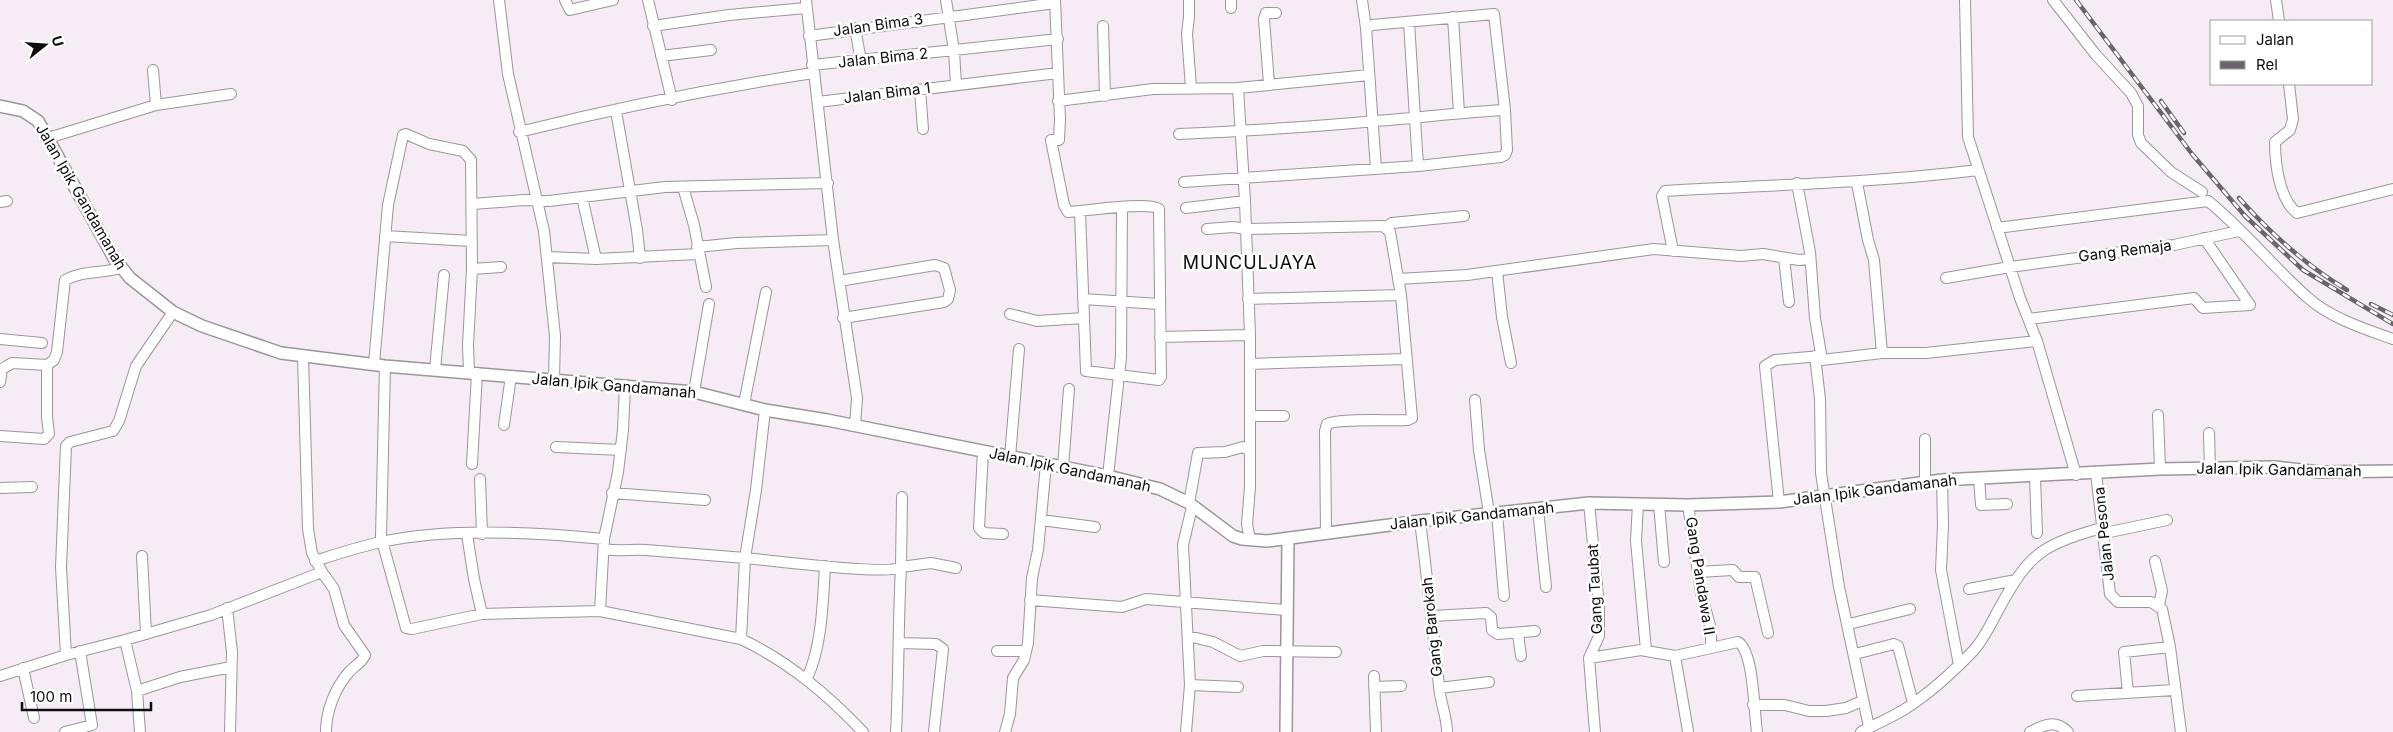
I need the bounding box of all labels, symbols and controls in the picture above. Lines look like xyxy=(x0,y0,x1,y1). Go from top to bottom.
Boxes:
street label: Jalan Bima 3 xyxy=(832,9,924,40)
north arrow xyxy=(20,20,70,70)
legend xyxy=(2210,20,2373,85)
text: Jalan xyxy=(2256,30,2294,49)
text: U xyxy=(48,34,68,48)
street label: Jalan Bima 2 xyxy=(837,43,929,72)
text: Rel xyxy=(2256,55,2278,74)
street label: Jalan Bima 1 xyxy=(842,78,931,107)
street label: Jalan Ipik Gandamanah xyxy=(32,120,131,273)
street label: Gang Remaja xyxy=(2077,235,2173,266)
district label: MUNCULJAYA xyxy=(1183,252,1317,273)
street label: Jalan Ipik Gandamanah xyxy=(531,369,697,402)
street label: Jalan Ipik Gandamanah xyxy=(987,443,1153,496)
street label: Jalan Ipik Gandamanah xyxy=(2196,459,2362,480)
street label: Jalan Ipik Gandamanah xyxy=(1792,470,1958,509)
street label: Jalan Pesona xyxy=(2089,486,2118,582)
street label: Jalan Ipik Gandamanah xyxy=(1389,497,1555,534)
street label: Gang Pandawa II xyxy=(1682,515,1719,636)
street label: Gang Taubat xyxy=(1583,543,1606,635)
street label: Gang Barokah xyxy=(1417,576,1446,678)
scale bar xyxy=(22,680,151,712)
text: 100 m xyxy=(30,687,72,706)

